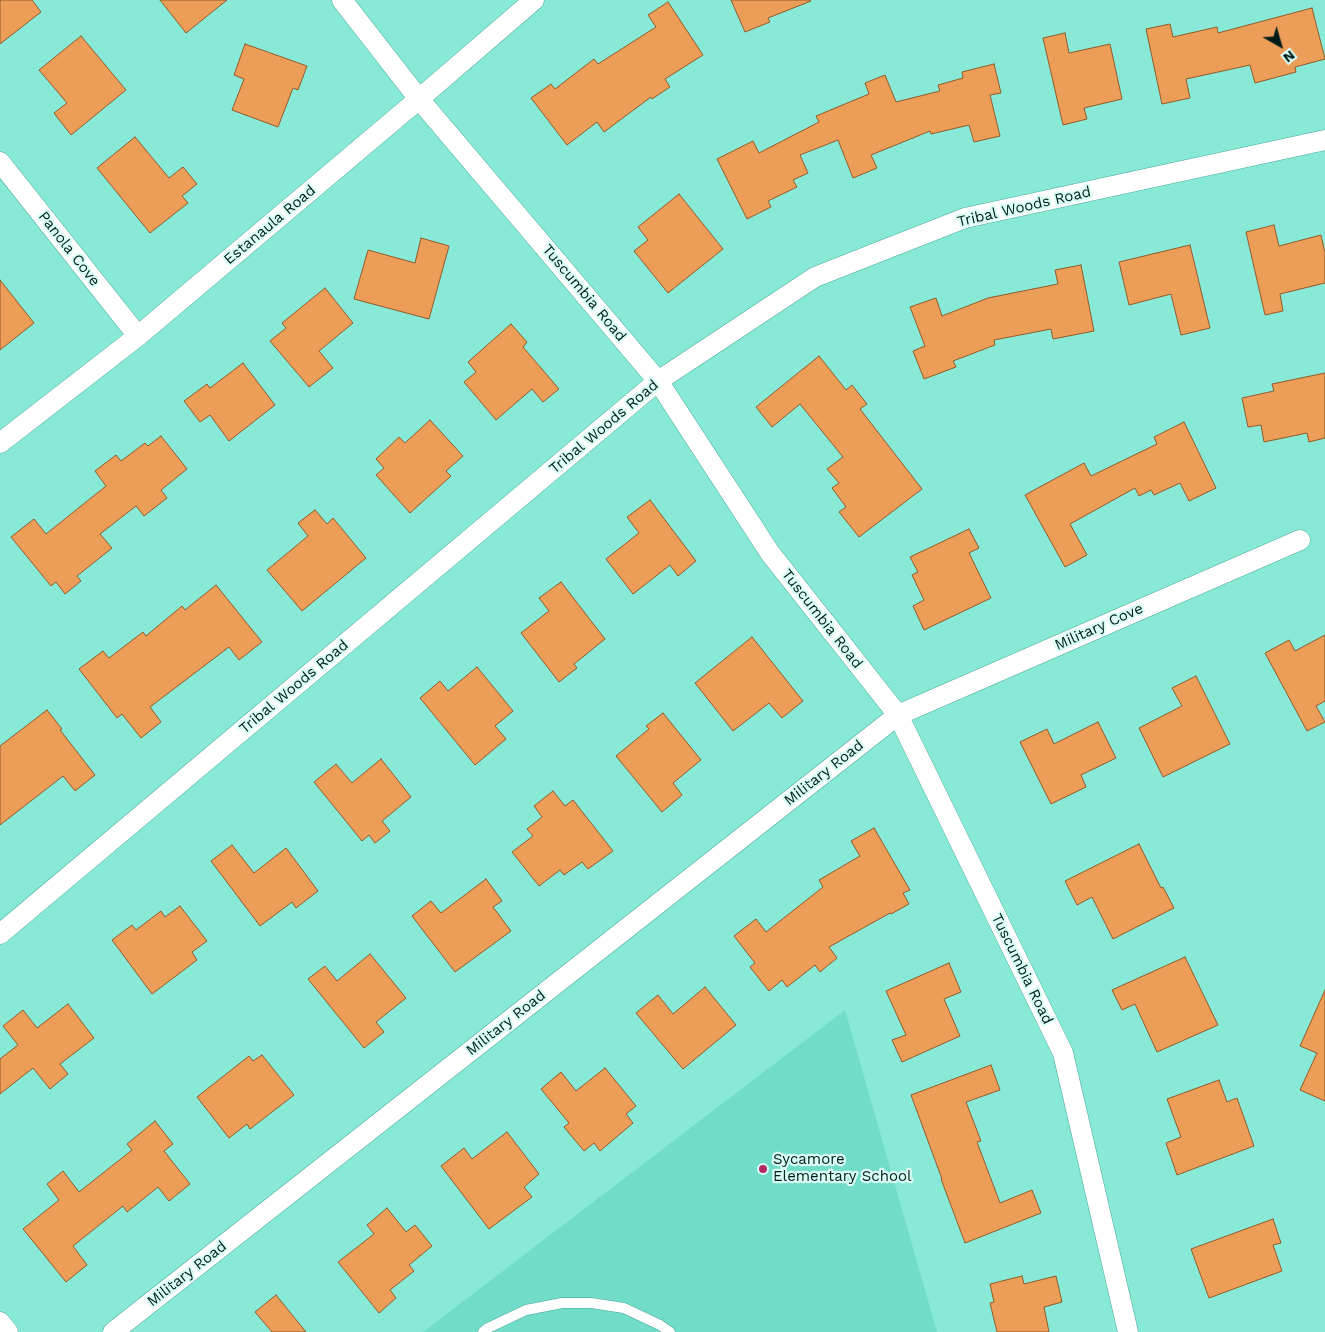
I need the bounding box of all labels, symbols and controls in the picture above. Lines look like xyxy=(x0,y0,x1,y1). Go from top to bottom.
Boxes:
north arrow xyxy=(1255,20,1305,70)
text: N xyxy=(1280,47,1298,66)
street label: Estanaula Road xyxy=(221,181,319,269)
street label: Tribal Woods Road xyxy=(955,183,1093,231)
street label: Panola Cove xyxy=(34,208,104,290)
street label: Tuscumbia Road xyxy=(538,241,630,345)
street label: Tribal Woods Road xyxy=(546,376,662,478)
street label: Tuscumbia Road xyxy=(778,566,866,672)
street label: Military Cove xyxy=(1052,599,1146,655)
street label: Tribal Woods Road xyxy=(236,636,352,738)
street label: Military Road xyxy=(781,736,867,810)
street label: Tuscumbia Road xyxy=(987,911,1057,1027)
street label: Military Road xyxy=(463,986,549,1060)
place label: Sycamore Elementary School xyxy=(773,1151,912,1186)
marker: Sycamore Elementary School xyxy=(757,1163,769,1175)
street label: Military Road xyxy=(144,1237,230,1311)

